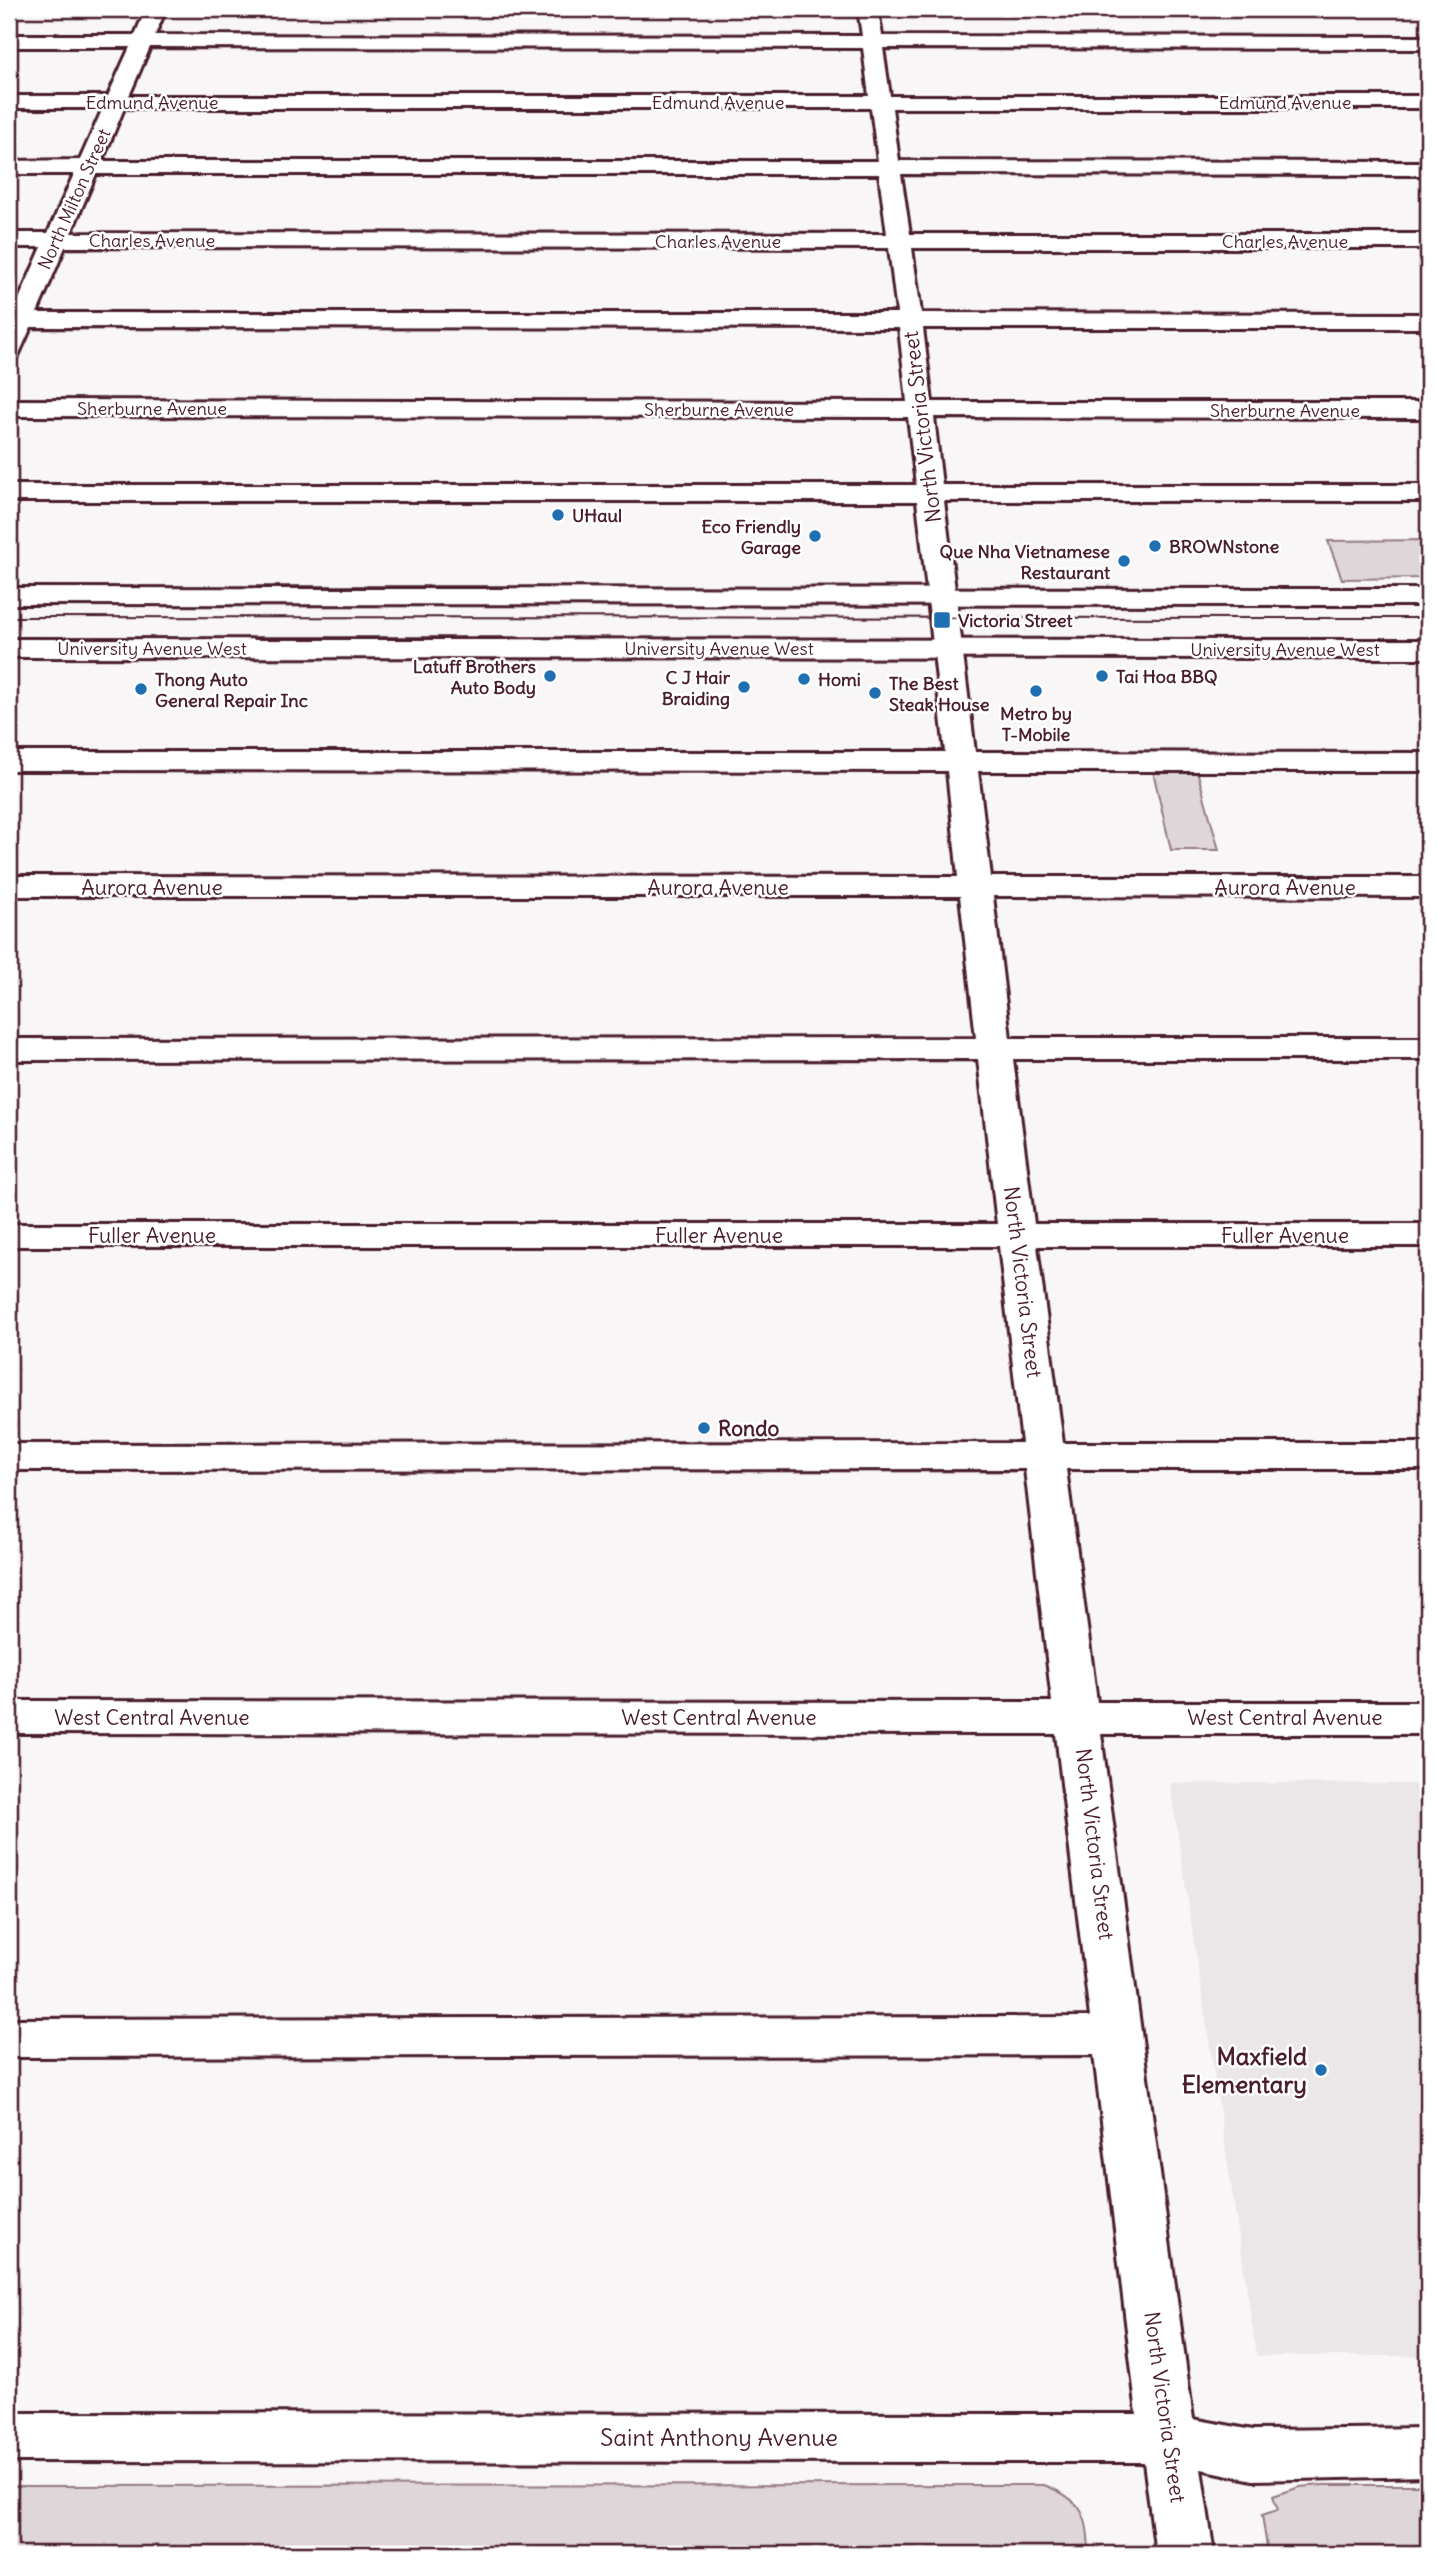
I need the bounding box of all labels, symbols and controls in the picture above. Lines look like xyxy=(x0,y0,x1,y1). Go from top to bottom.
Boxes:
street label: Edmund Avenue xyxy=(86,91,218,114)
street label: Edmund Avenue xyxy=(652,91,784,114)
street label: Edmund Avenue xyxy=(1219,91,1351,114)
street label: North Milton Street xyxy=(33,125,115,273)
street label: Charles Avenue xyxy=(89,229,215,252)
street label: Charles Avenue xyxy=(655,230,781,253)
street label: Charles Avenue xyxy=(1222,230,1348,253)
street label: North Victoria Street xyxy=(897,330,947,524)
street label: Sherburne Avenue xyxy=(77,397,227,420)
street label: Sherburne Avenue xyxy=(644,398,794,421)
street label: Sherburne Avenue xyxy=(1210,399,1360,422)
place label: UHaul xyxy=(572,504,622,527)
marker: UHaul xyxy=(550,507,566,523)
place label: Eco Friendly Garage xyxy=(702,515,801,559)
marker: Eco Friendly Garage xyxy=(807,528,823,544)
place label: BROWNstone xyxy=(1169,535,1279,558)
marker: BROWNstone xyxy=(1147,538,1163,554)
place label: Que Nha Vietnamese Restaurant xyxy=(940,540,1111,584)
marker: Que Nha Vietnamese Restaurant xyxy=(1116,553,1132,569)
place label: Victoria Street xyxy=(958,609,1074,632)
marker: Victoria Street xyxy=(932,610,952,630)
street label: University Avenue West xyxy=(57,637,247,660)
street label: University Avenue West xyxy=(624,637,814,660)
street label: University Avenue West xyxy=(1190,638,1380,661)
place label: Latuff Brothers Auto Body xyxy=(413,655,536,699)
place label: Tai Hoa BBQ xyxy=(1116,665,1218,688)
place label: C J Hair Braiding xyxy=(662,666,731,710)
place label: Thong Auto General Repair Inc xyxy=(155,668,308,712)
marker: Latuff Brothers Auto Body xyxy=(542,668,558,684)
place label: Homi xyxy=(818,668,861,691)
marker: Tai Hoa BBQ xyxy=(1094,668,1110,684)
marker: Homi xyxy=(796,671,812,687)
place label: The Best Steak House xyxy=(889,672,990,716)
marker: C J Hair Braiding xyxy=(736,679,752,695)
marker: Thong Auto General Repair Inc xyxy=(133,681,149,697)
marker: Metro by T-Mobile xyxy=(1028,683,1044,699)
marker: The Best Steak House xyxy=(867,685,883,701)
place label: Metro by T-Mobile xyxy=(1000,702,1072,746)
street label: Aurora Avenue xyxy=(81,874,223,901)
street label: Aurora Avenue xyxy=(647,874,789,901)
street label: Aurora Avenue xyxy=(1214,874,1356,901)
street label: North Victoria Street xyxy=(998,1185,1048,1379)
street label: Fuller Avenue xyxy=(88,1222,216,1249)
street label: Fuller Avenue xyxy=(655,1222,783,1249)
street label: Fuller Avenue xyxy=(1221,1222,1349,1249)
place label: Rondo xyxy=(718,1415,779,1442)
marker: Rondo xyxy=(696,1420,712,1436)
street label: West Central Avenue xyxy=(54,1704,250,1731)
street label: West Central Avenue xyxy=(621,1704,817,1731)
street label: West Central Avenue xyxy=(1187,1704,1383,1731)
street label: North Victoria Street xyxy=(1070,1747,1120,1941)
place label: Maxfield Elementary xyxy=(1182,2041,1307,2099)
marker: Maxfield Elementary xyxy=(1313,2062,1329,2078)
street label: North Victoria Street xyxy=(1138,2310,1192,2504)
street label: Saint Anthony Avenue xyxy=(600,2422,838,2452)

